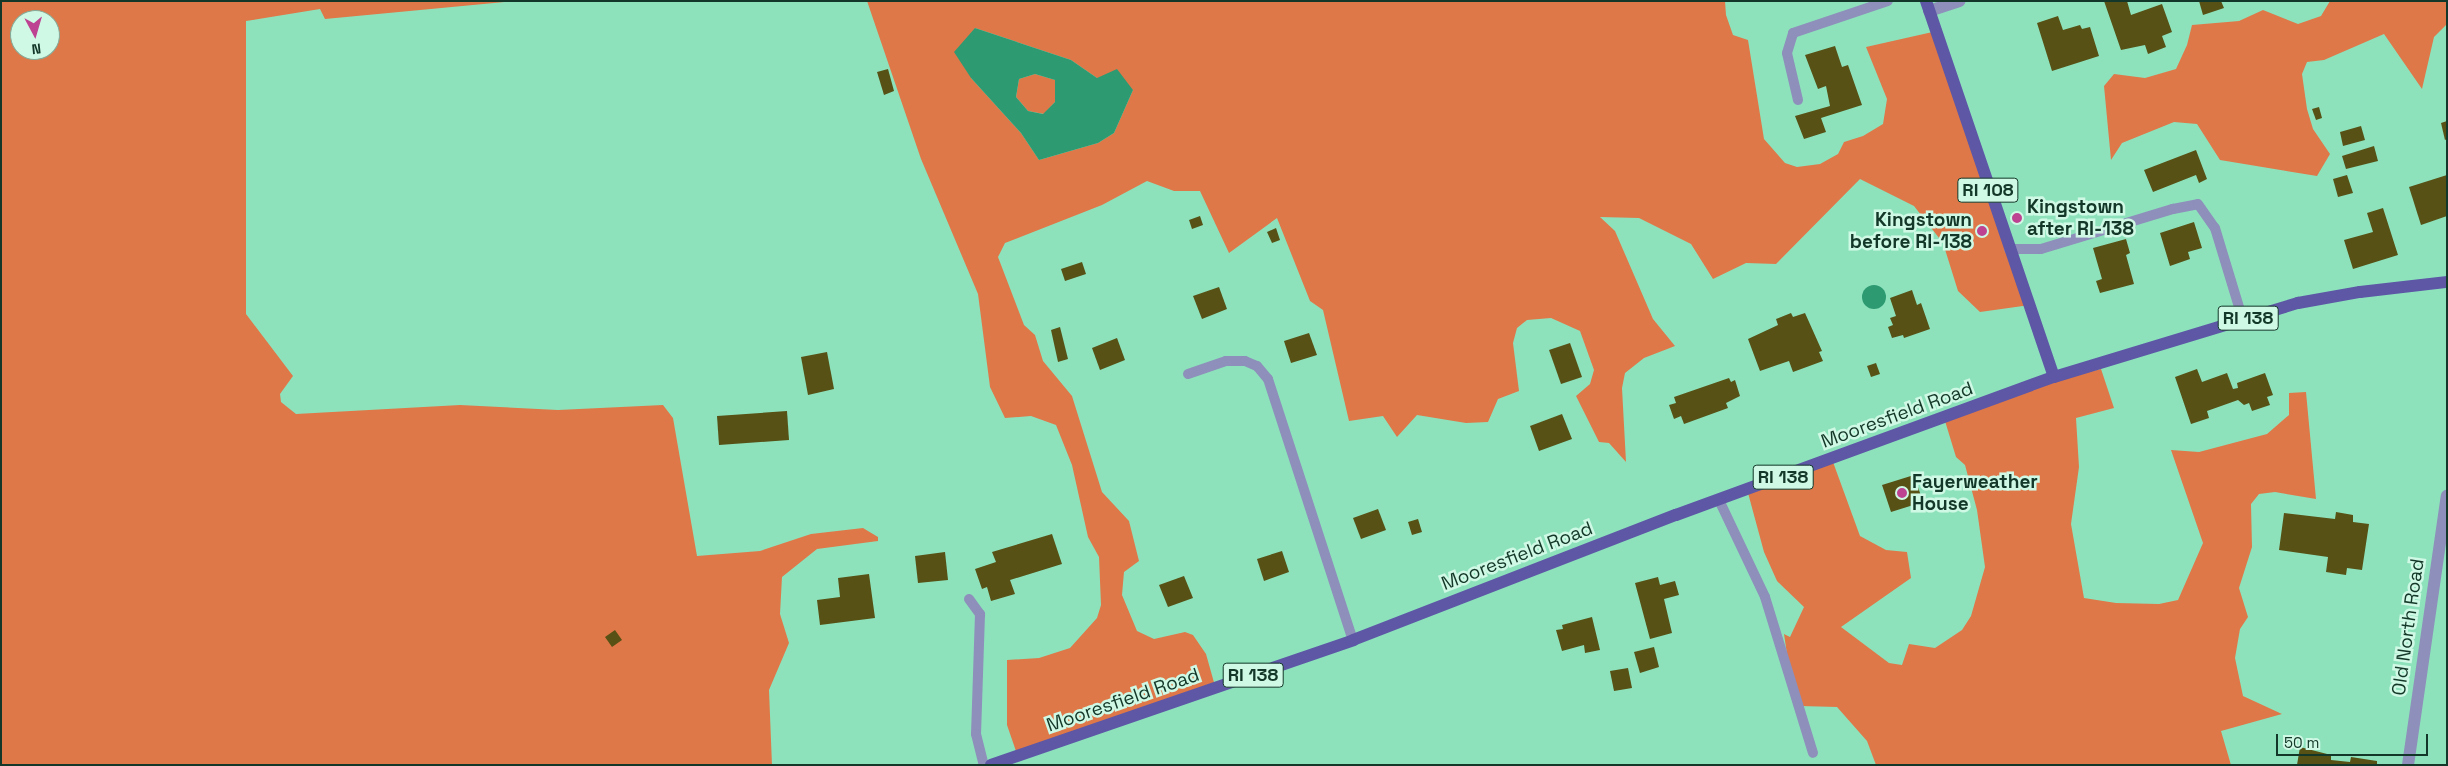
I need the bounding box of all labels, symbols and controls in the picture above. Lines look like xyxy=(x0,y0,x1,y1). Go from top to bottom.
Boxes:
north arrow xyxy=(10,10,60,60)
text: N xyxy=(31,39,42,58)
road number: RI 108 xyxy=(1957,174,2019,206)
place label: Kingstown after RI-138 xyxy=(2027,196,2134,240)
place label: Kingstown before RI-138 xyxy=(1850,209,1972,253)
marker: Kingstown after RI-138 xyxy=(2011,212,2023,224)
marker: Kingstown before RI-138 xyxy=(1976,225,1988,237)
road number: RI 138 xyxy=(2217,302,2279,334)
street label: Mooresfield Road xyxy=(1818,377,1976,453)
road number: RI 138 xyxy=(1752,462,1814,492)
place label: Fayerweather House xyxy=(1912,471,2038,515)
marker: Fayerweather House xyxy=(1896,487,1908,499)
street label: Mooresfield Road xyxy=(1438,517,1596,595)
street label: Old North Road xyxy=(2387,557,2429,697)
road number: RI 138 xyxy=(1222,660,1284,690)
street label: Mooresfield Road xyxy=(1044,663,1202,737)
scale bar xyxy=(2278,724,2430,756)
text: 50 m xyxy=(2284,733,2319,752)

